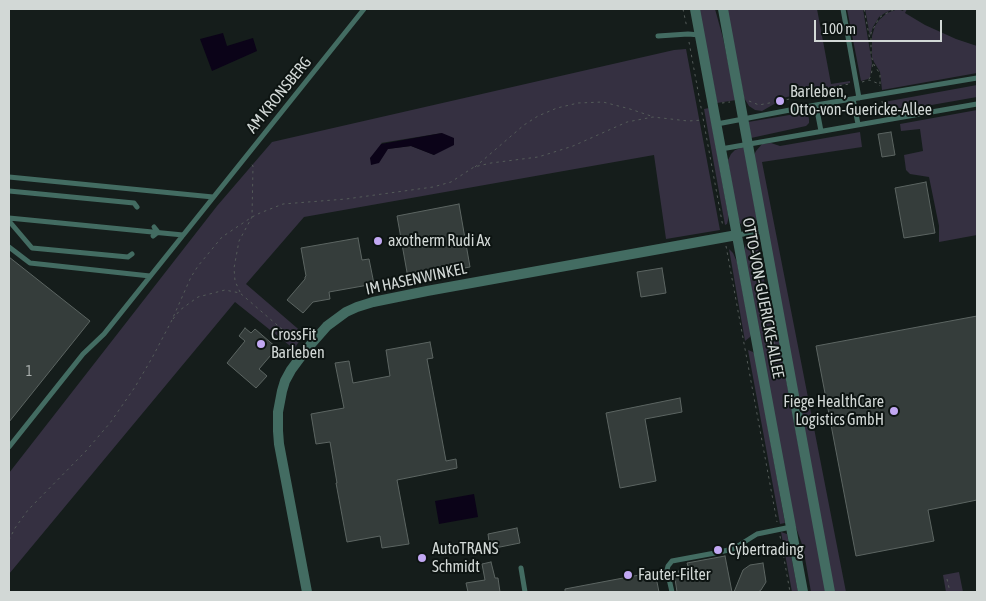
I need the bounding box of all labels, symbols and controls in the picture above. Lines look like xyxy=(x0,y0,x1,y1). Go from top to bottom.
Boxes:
scale bar xyxy=(816,10,944,42)
text: 100 m xyxy=(822,20,856,37)
street label: AM KRONSBERG xyxy=(242,53,316,137)
place label: Barleben, Otto-von-Guericke-Allee xyxy=(790,82,932,120)
marker: Barleben, Otto-von-Guericke-Allee xyxy=(774,95,786,107)
street label: OTTO-VON-GUERICKE-ALLEE xyxy=(738,216,788,380)
place label: axotherm Rudi Ax xyxy=(388,231,491,251)
marker: axotherm Rudi Ax xyxy=(372,235,384,247)
street label: IM HASENWINKEL xyxy=(364,259,468,299)
place label: CrossFit Barleben xyxy=(271,325,325,363)
marker: CrossFit Barleben xyxy=(255,338,267,350)
house number: 1 xyxy=(26,364,32,380)
place label: Fiege HealthCare Logistics GmbH xyxy=(783,392,884,430)
marker: Fiege HealthCare Logistics GmbH xyxy=(888,405,900,417)
place label: AutoTRANS Schmidt xyxy=(432,539,499,577)
place label: Cybertrading xyxy=(728,540,804,560)
marker: Cybertrading xyxy=(712,544,724,556)
marker: AutoTRANS Schmidt xyxy=(416,552,428,564)
place label: Fauter-Filter xyxy=(638,565,711,585)
marker: Fauter-Filter xyxy=(622,569,634,581)

